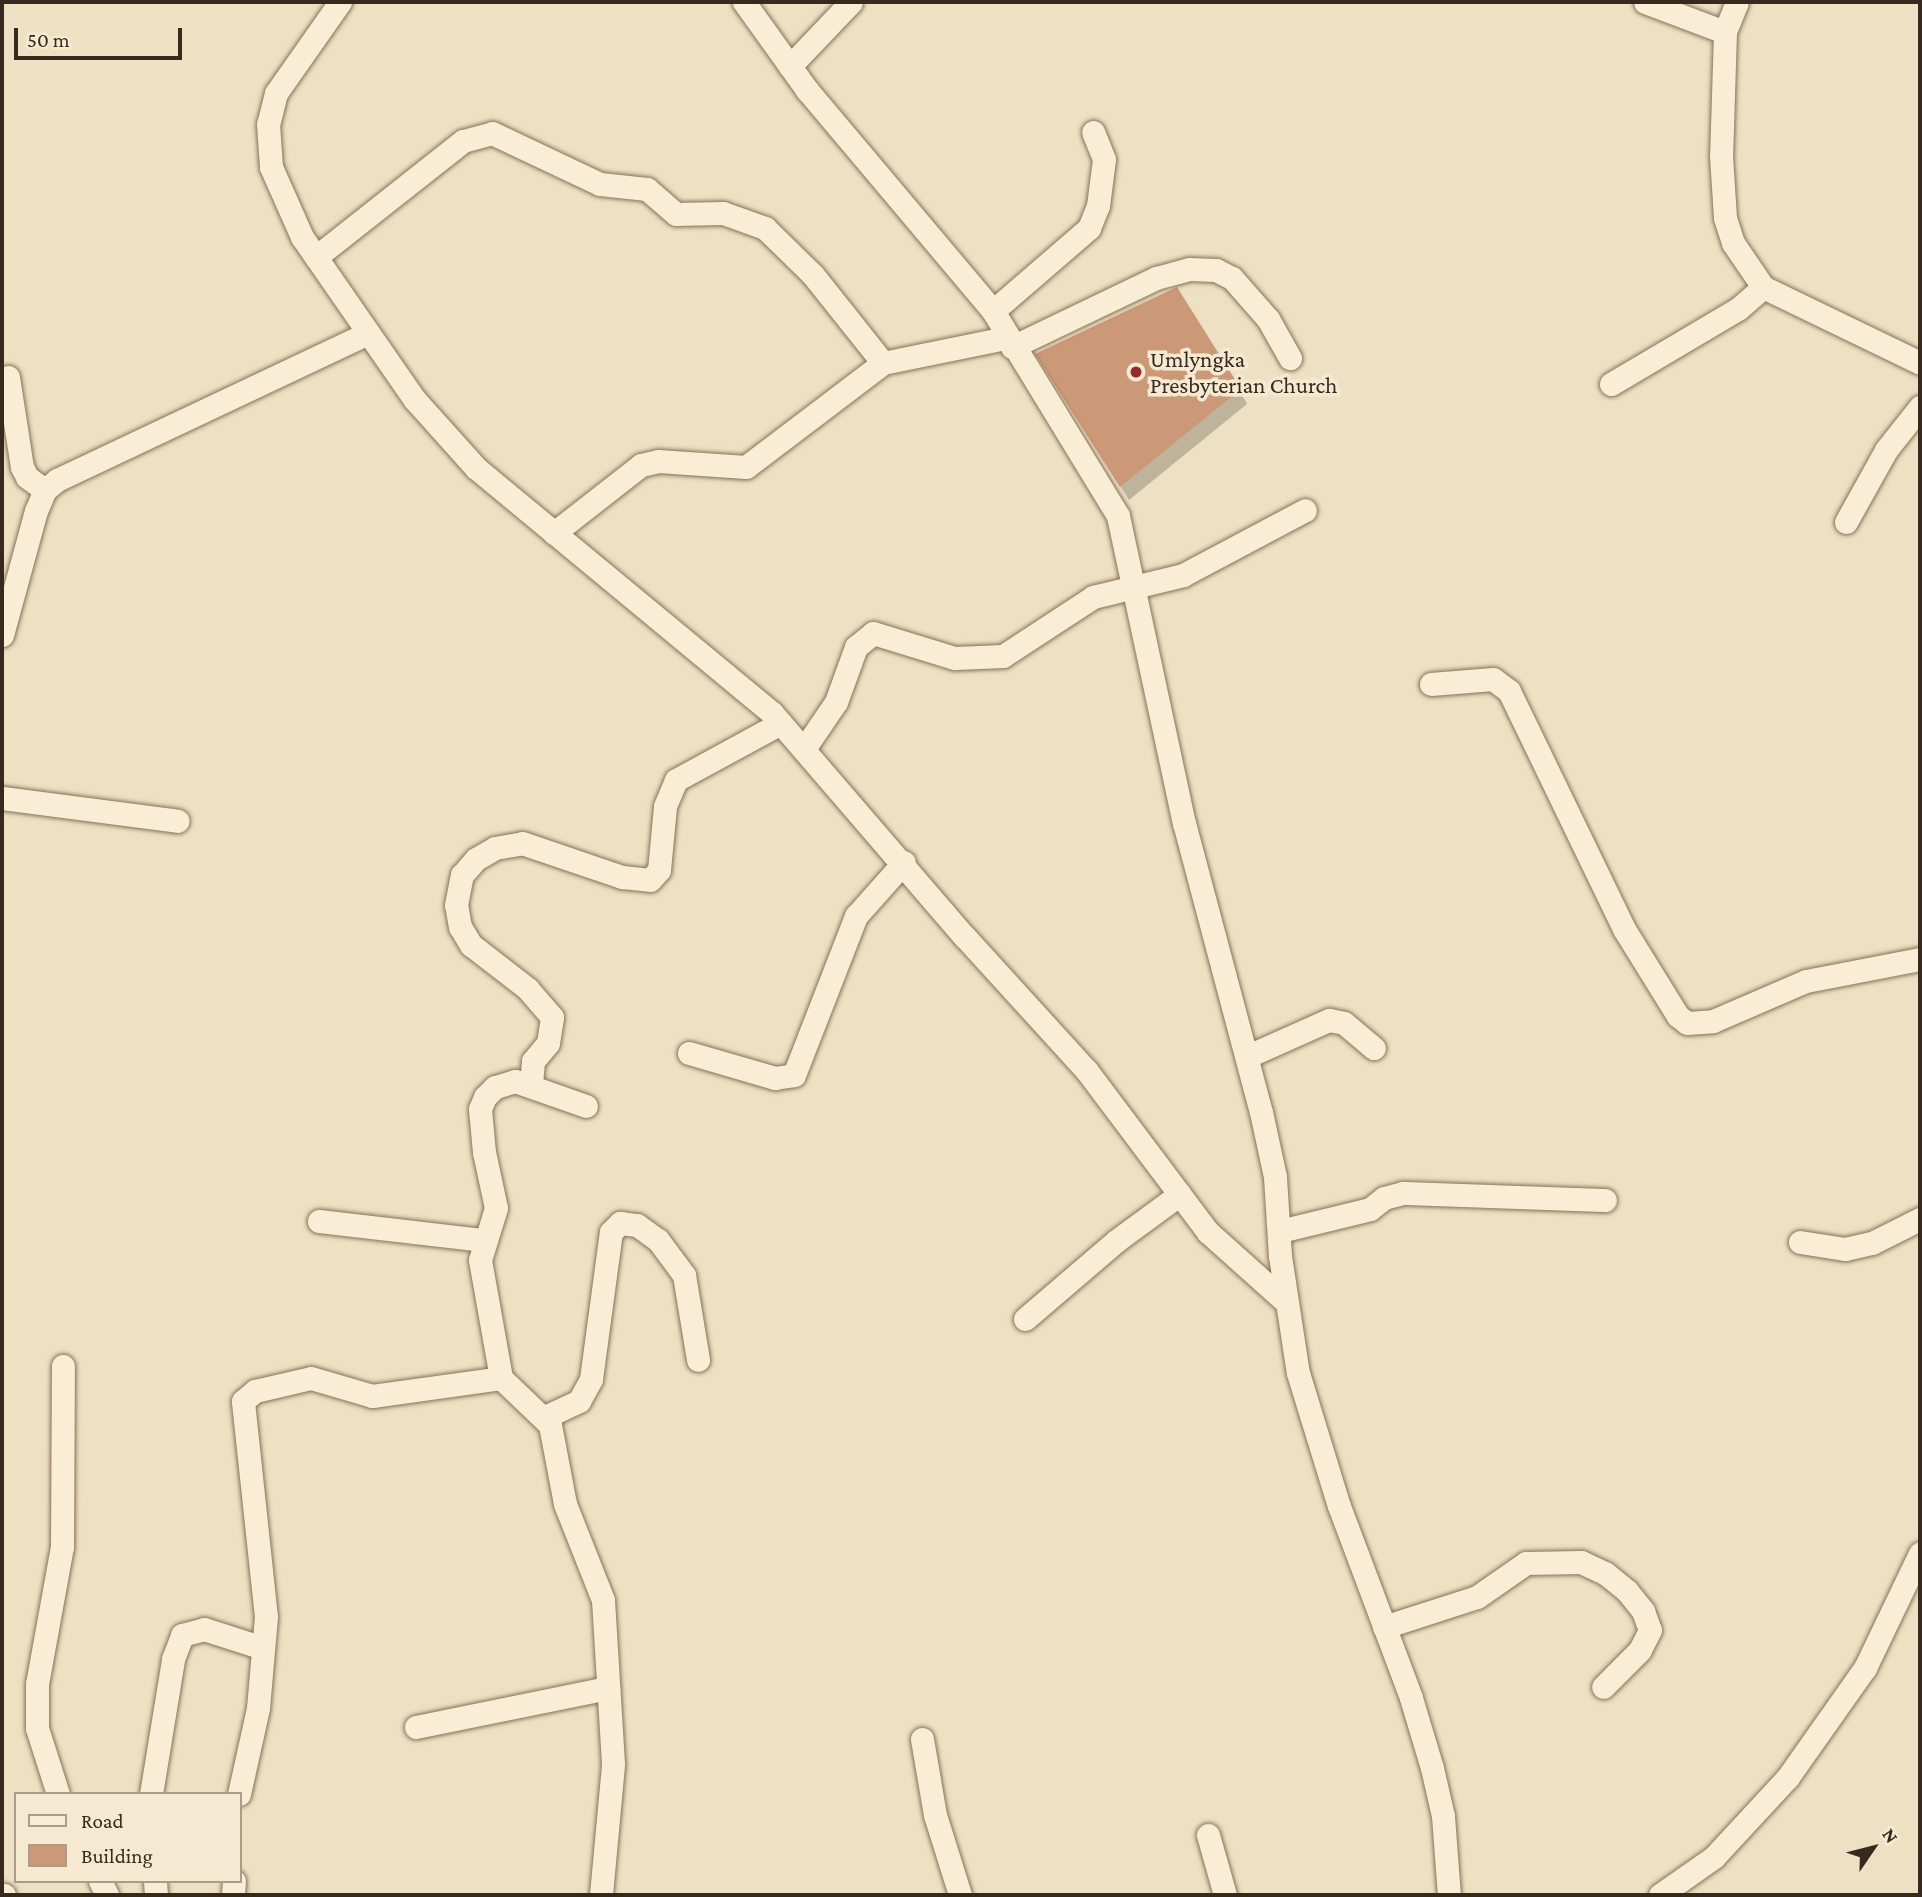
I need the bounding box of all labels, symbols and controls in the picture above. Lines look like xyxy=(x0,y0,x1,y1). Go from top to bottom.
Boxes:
scale bar xyxy=(18,14,186,58)
text: 50 m xyxy=(27,28,70,52)
place label: Umlyngka Presbyterian Church xyxy=(1150,345,1337,399)
marker: Umlyngka Presbyterian Church xyxy=(1128,364,1144,380)
legend xyxy=(14,1792,242,1883)
text: Road xyxy=(81,1809,124,1833)
north arrow xyxy=(1838,1813,1908,1883)
text: N xyxy=(1878,1824,1903,1847)
text: Building xyxy=(81,1844,153,1868)

